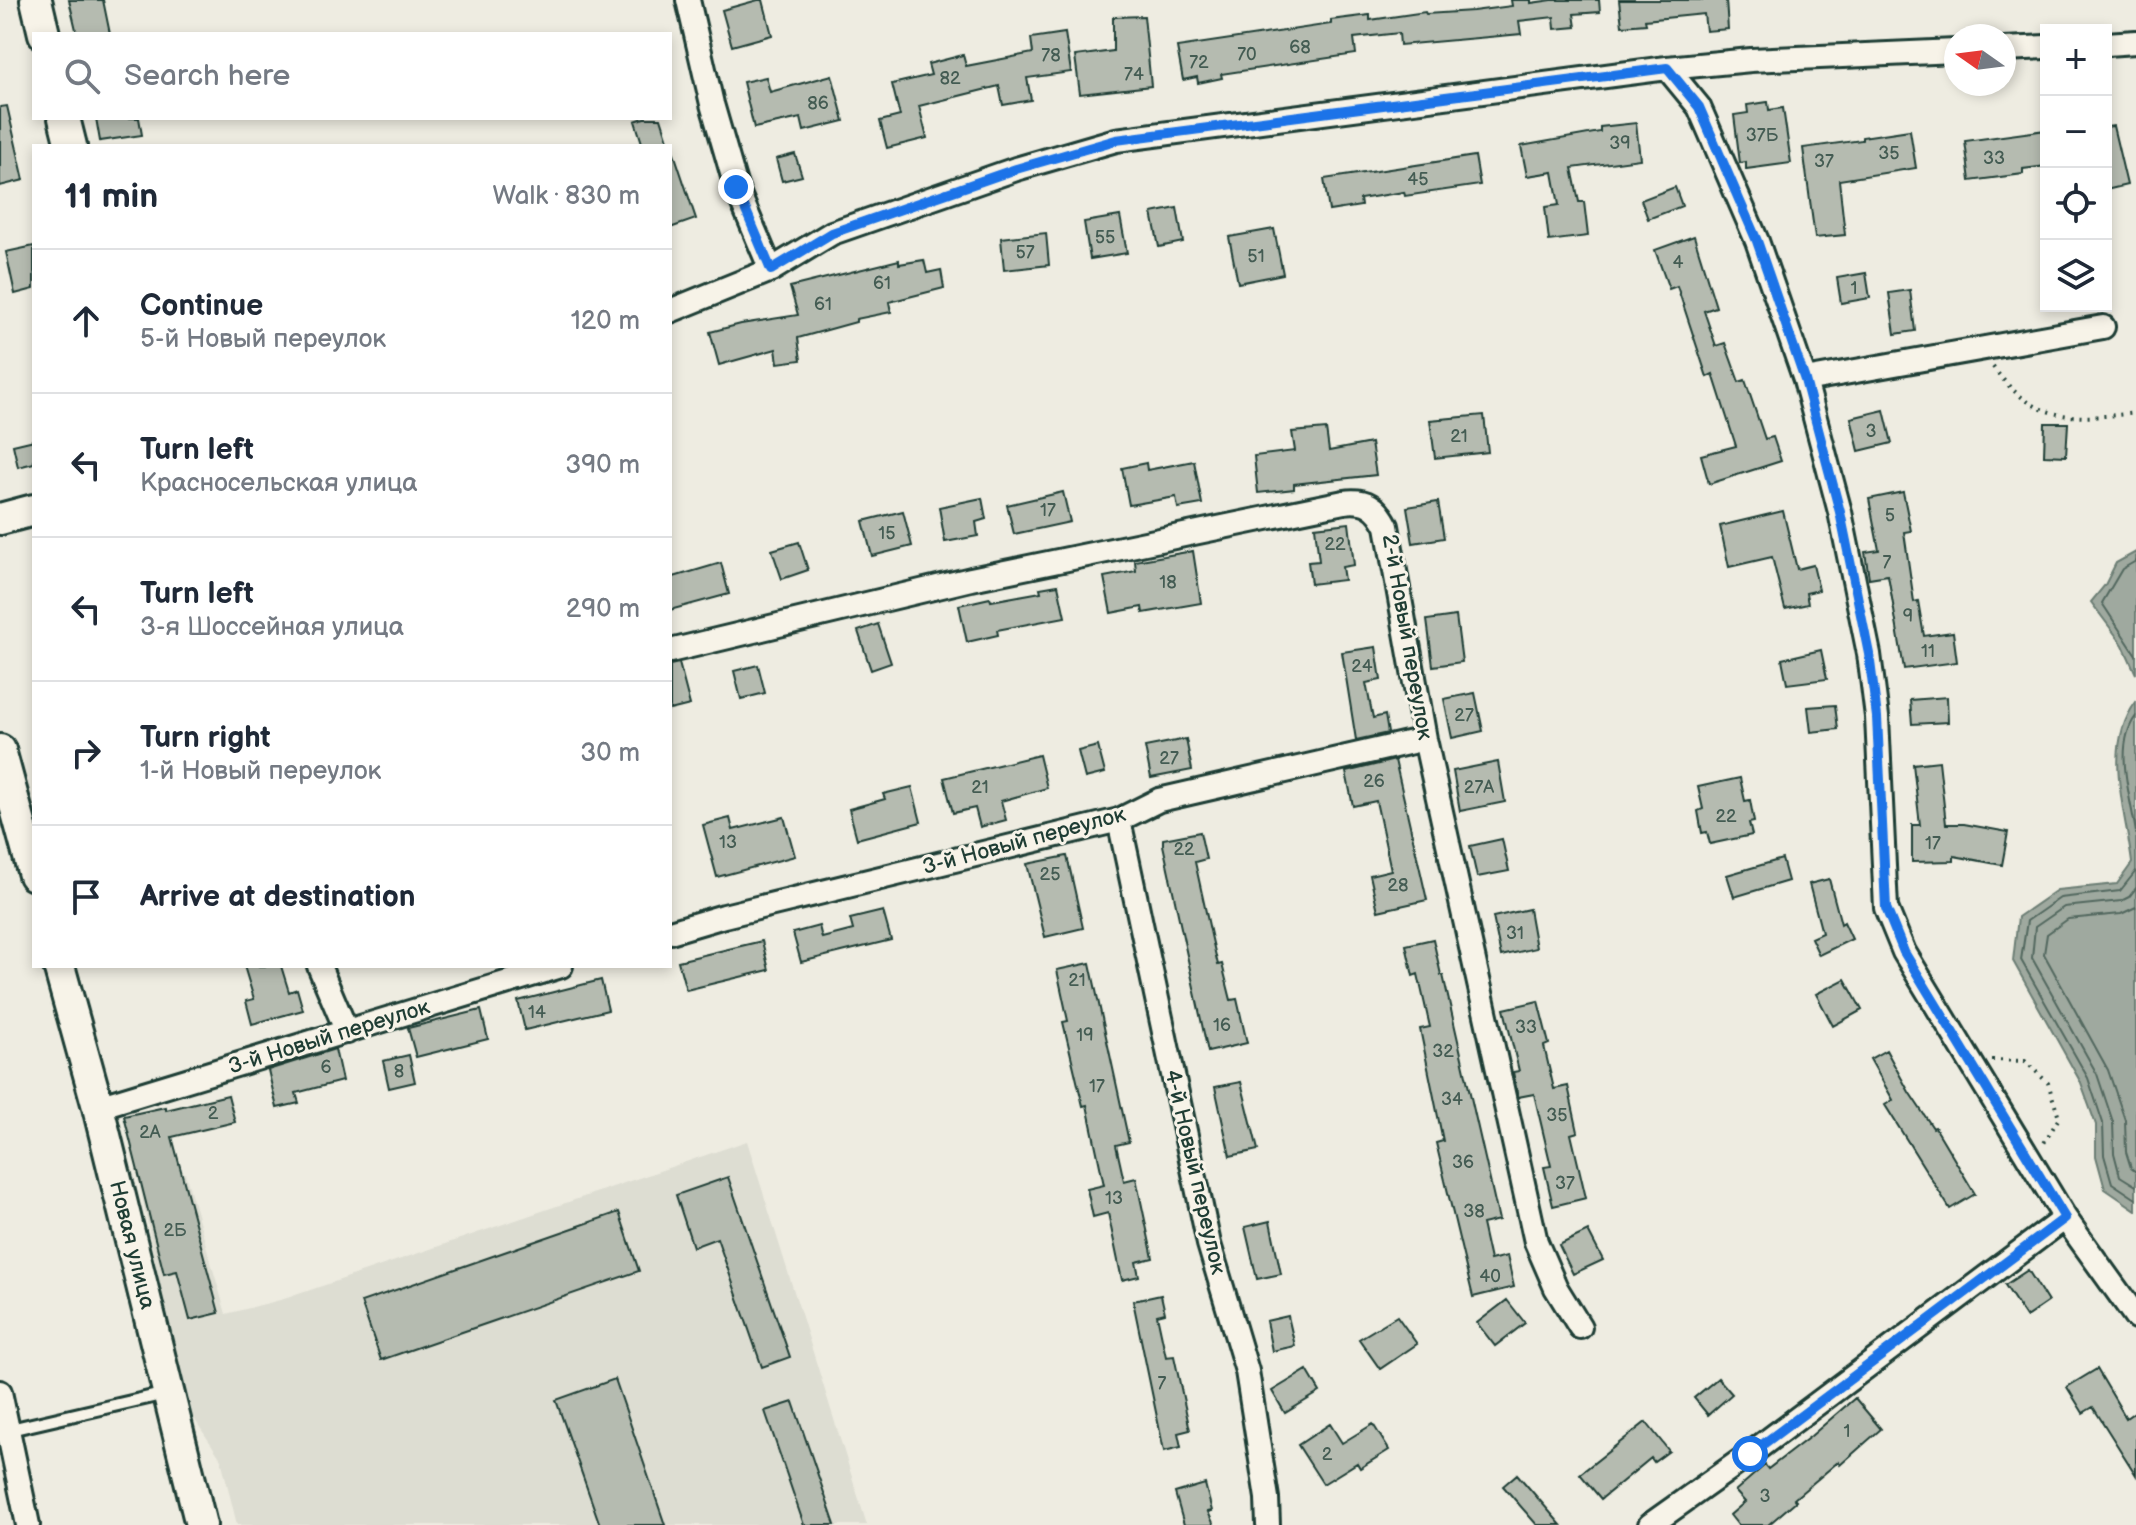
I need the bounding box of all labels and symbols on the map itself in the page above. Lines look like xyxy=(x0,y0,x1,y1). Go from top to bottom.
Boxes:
north arrow xyxy=(1944,24,2016,96)
house number: 68 xyxy=(1289,37,1311,58)
house number: 70 xyxy=(1237,44,1257,65)
house number: 78 xyxy=(1041,45,1061,66)
house number: 72 xyxy=(1189,52,1209,73)
house number: 74 xyxy=(1124,64,1144,85)
house number: 82 xyxy=(939,68,961,89)
house number: 86 xyxy=(807,93,829,114)
house number: 37Б xyxy=(1746,125,1779,146)
house number: 39 xyxy=(1609,133,1631,154)
house number: 35 xyxy=(1878,143,1900,164)
house number: 33 xyxy=(1983,148,2005,169)
house number: 37 xyxy=(1814,151,1834,172)
route end xyxy=(718,169,754,205)
house number: 45 xyxy=(1407,169,1429,190)
house number: 55 xyxy=(1095,227,1115,248)
house number: 57 xyxy=(1015,242,1035,263)
house number: 51 xyxy=(1247,246,1265,267)
house number: 4 xyxy=(1673,252,1684,273)
house number: 61 xyxy=(873,273,891,294)
house number: 1 xyxy=(1851,278,1857,299)
house number: 61 xyxy=(814,294,832,315)
house number: 3 xyxy=(1865,421,1877,442)
house number: 21 xyxy=(1450,426,1468,447)
house number: 17 xyxy=(1040,500,1056,521)
house number: 5 xyxy=(1885,505,1895,526)
house number: 15 xyxy=(878,523,896,544)
street label: 2-й Новый переулок xyxy=(1376,532,1438,742)
house number: 22 xyxy=(1324,534,1346,555)
house number: 7 xyxy=(1883,552,1892,573)
house number: 18 xyxy=(1159,572,1177,593)
house number: 9 xyxy=(1903,606,1913,627)
house number: 11 xyxy=(1921,641,1935,662)
house number: 24 xyxy=(1351,656,1373,677)
house number: 27 xyxy=(1454,705,1474,726)
house number: 27 xyxy=(1159,748,1179,769)
house number: 26 xyxy=(1363,771,1385,792)
house number: 21 xyxy=(971,777,989,798)
house number: 27А xyxy=(1464,777,1494,798)
street label: 3-й Новый переулок xyxy=(919,801,1129,881)
house number: 22 xyxy=(1715,806,1737,827)
house number: 13 xyxy=(719,832,737,853)
house number: 17 xyxy=(1925,833,1941,854)
house number: 22 xyxy=(1173,839,1195,860)
house number: 25 xyxy=(1040,864,1060,885)
house number: 28 xyxy=(1387,875,1409,896)
house number: 31 xyxy=(1506,923,1524,944)
house number: 21 xyxy=(1068,970,1086,991)
street label: 3-й Новый переулок xyxy=(225,993,433,1080)
house number: 14 xyxy=(528,1002,546,1023)
house number: 16 xyxy=(1213,1015,1231,1036)
house number: 33 xyxy=(1515,1017,1537,1038)
house number: 19 xyxy=(1076,1025,1094,1046)
house number: 32 xyxy=(1432,1041,1454,1062)
house number: 6 xyxy=(321,1057,332,1078)
house number: 8 xyxy=(394,1061,404,1082)
street label: 4-й Новый переулок xyxy=(1158,1067,1232,1277)
house number: 17 xyxy=(1089,1076,1105,1097)
house number: 34 xyxy=(1441,1089,1463,1110)
house number: 2 xyxy=(208,1103,219,1124)
house number: 35 xyxy=(1546,1105,1568,1126)
house number: 2А xyxy=(139,1122,161,1143)
house number: 36 xyxy=(1452,1152,1474,1173)
house number: 37 xyxy=(1555,1173,1575,1194)
street label: Новая улица xyxy=(103,1178,161,1312)
house number: 13 xyxy=(1105,1188,1123,1209)
house number: 38 xyxy=(1463,1201,1485,1222)
house number: 2Б xyxy=(163,1220,187,1241)
house number: 40 xyxy=(1479,1266,1501,1287)
house number: 7 xyxy=(1158,1373,1167,1394)
house number: 1 xyxy=(1844,1421,1850,1442)
route start xyxy=(1732,1436,1768,1472)
house number: 2 xyxy=(1322,1444,1333,1465)
house number: 3 xyxy=(1759,1486,1771,1507)

